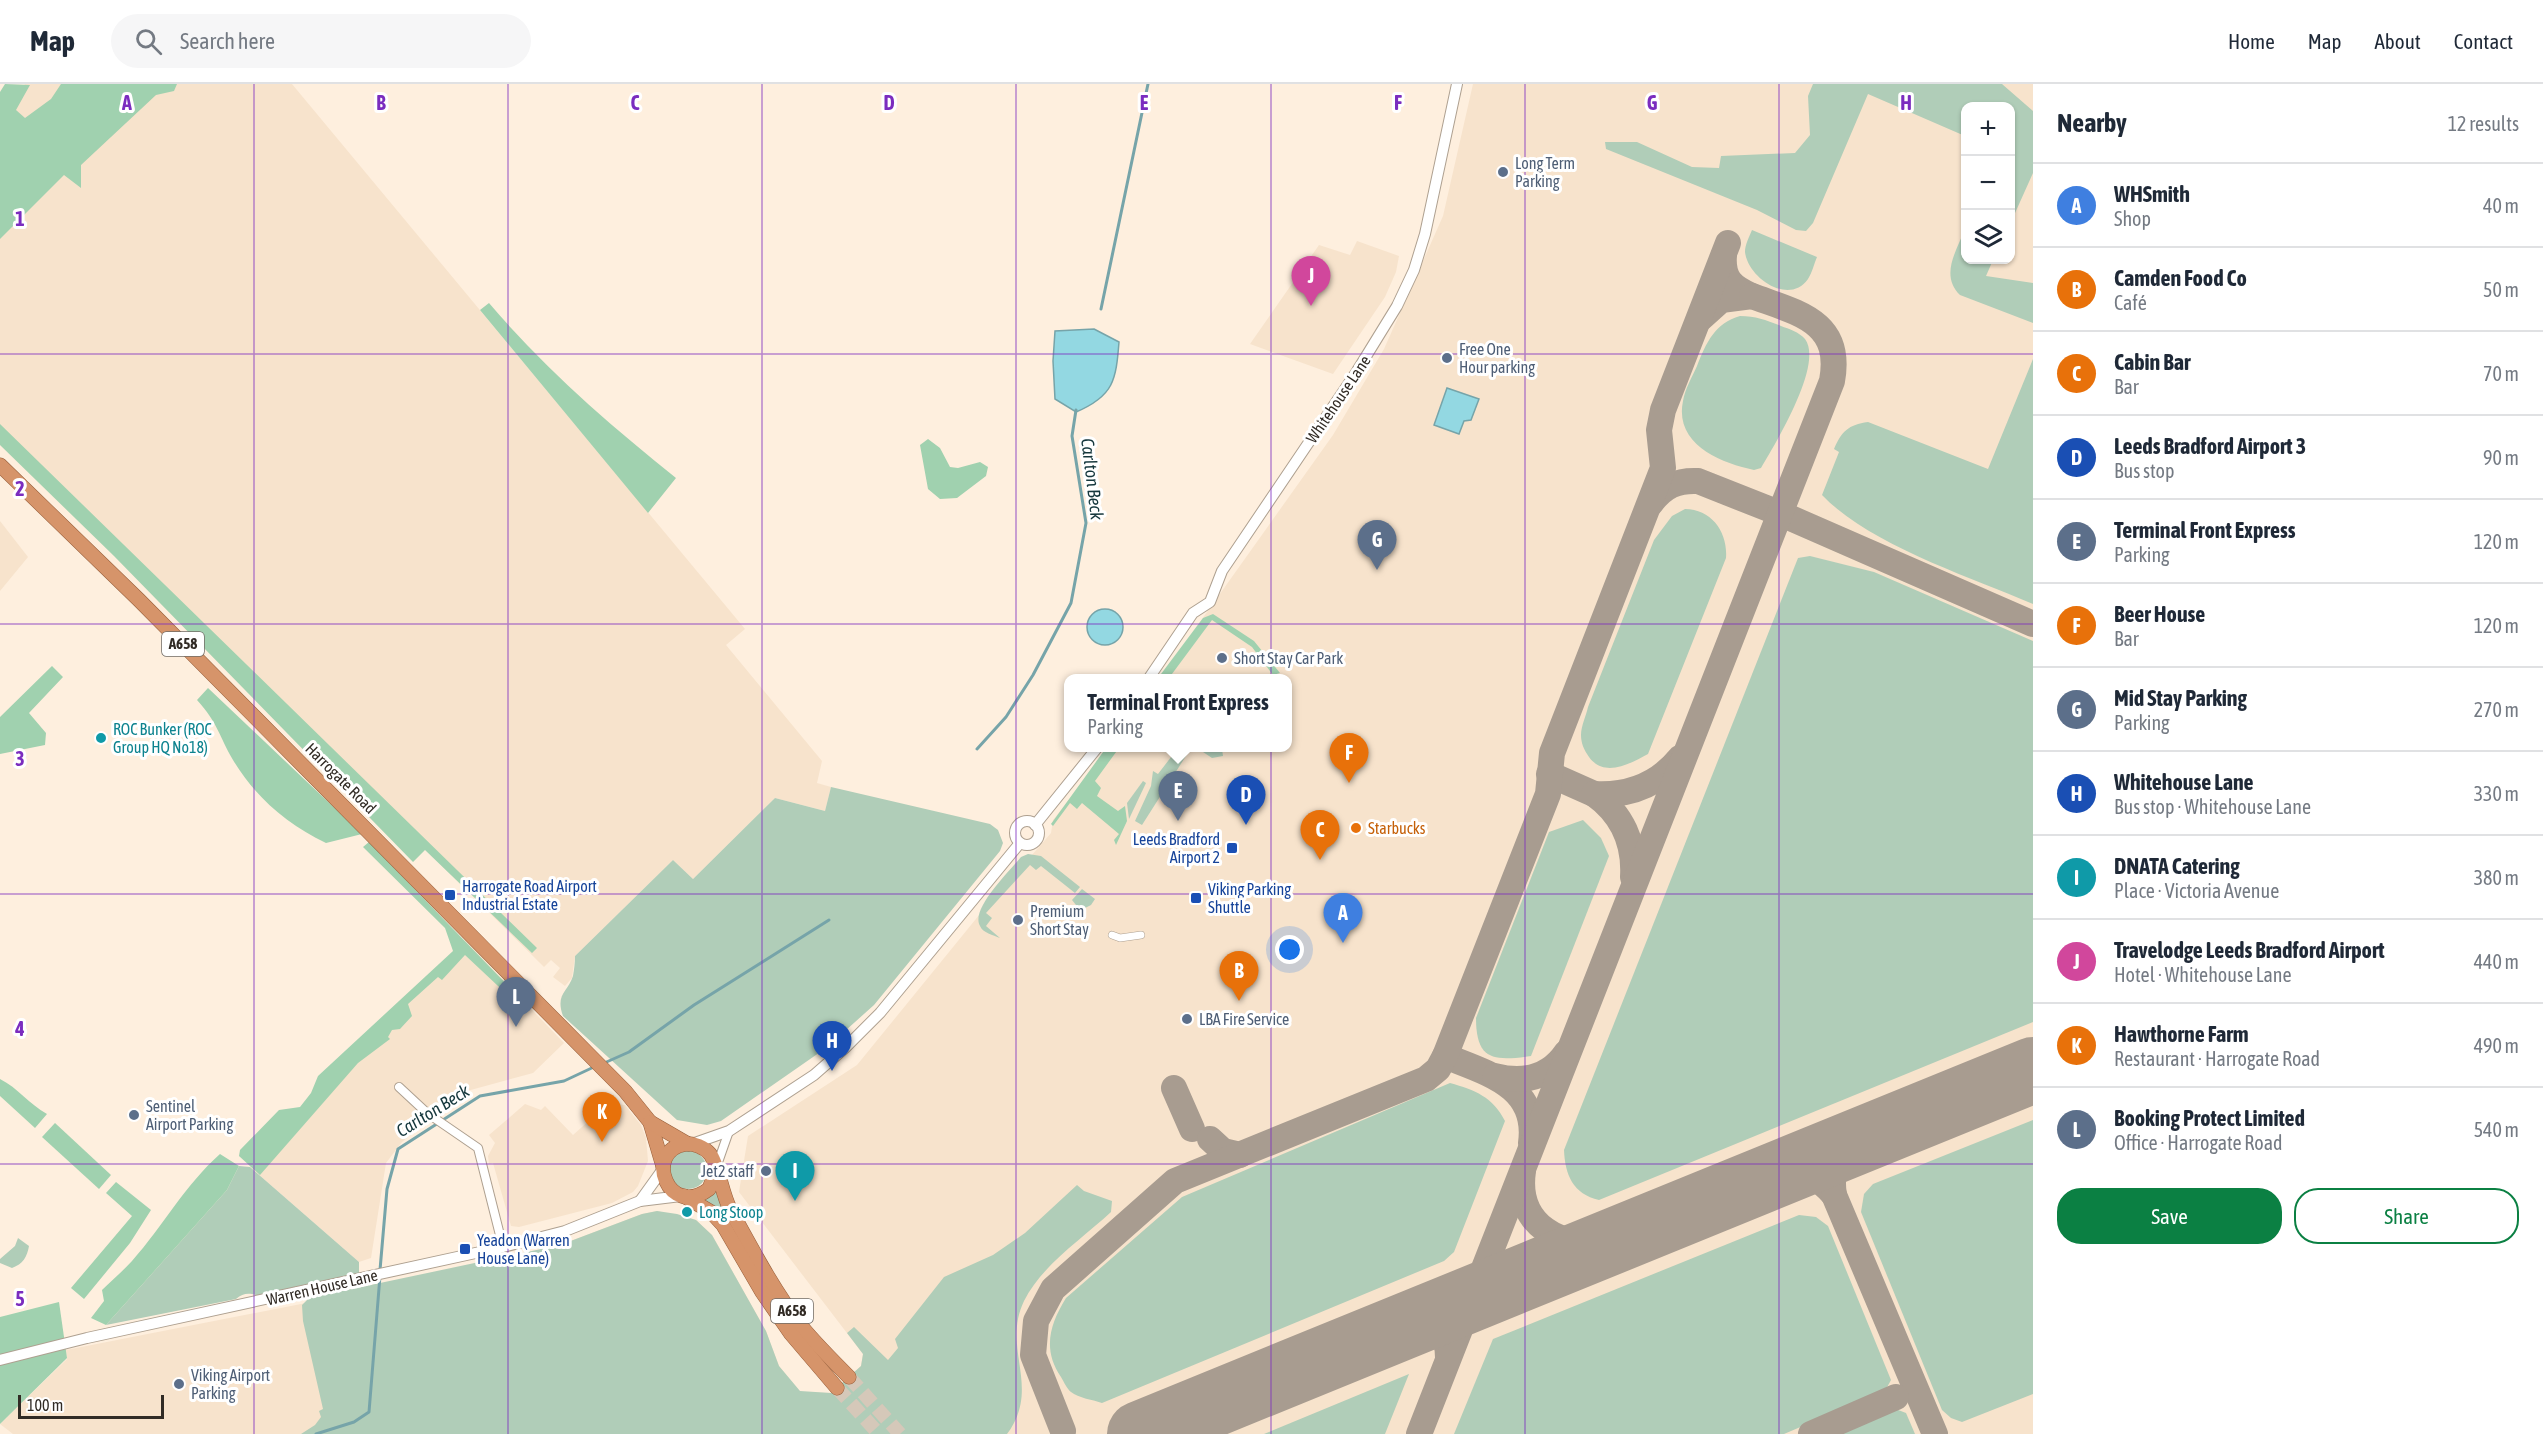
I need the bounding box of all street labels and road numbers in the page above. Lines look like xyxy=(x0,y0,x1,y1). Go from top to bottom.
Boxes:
street label: Whitehouse Lane xyxy=(1302,352,1374,446)
road number: A658 xyxy=(162,632,204,656)
street label: Harrogate Road xyxy=(301,739,380,818)
street label: Warren House Lane xyxy=(265,1265,379,1309)
road number: A658 xyxy=(771,1299,813,1323)

